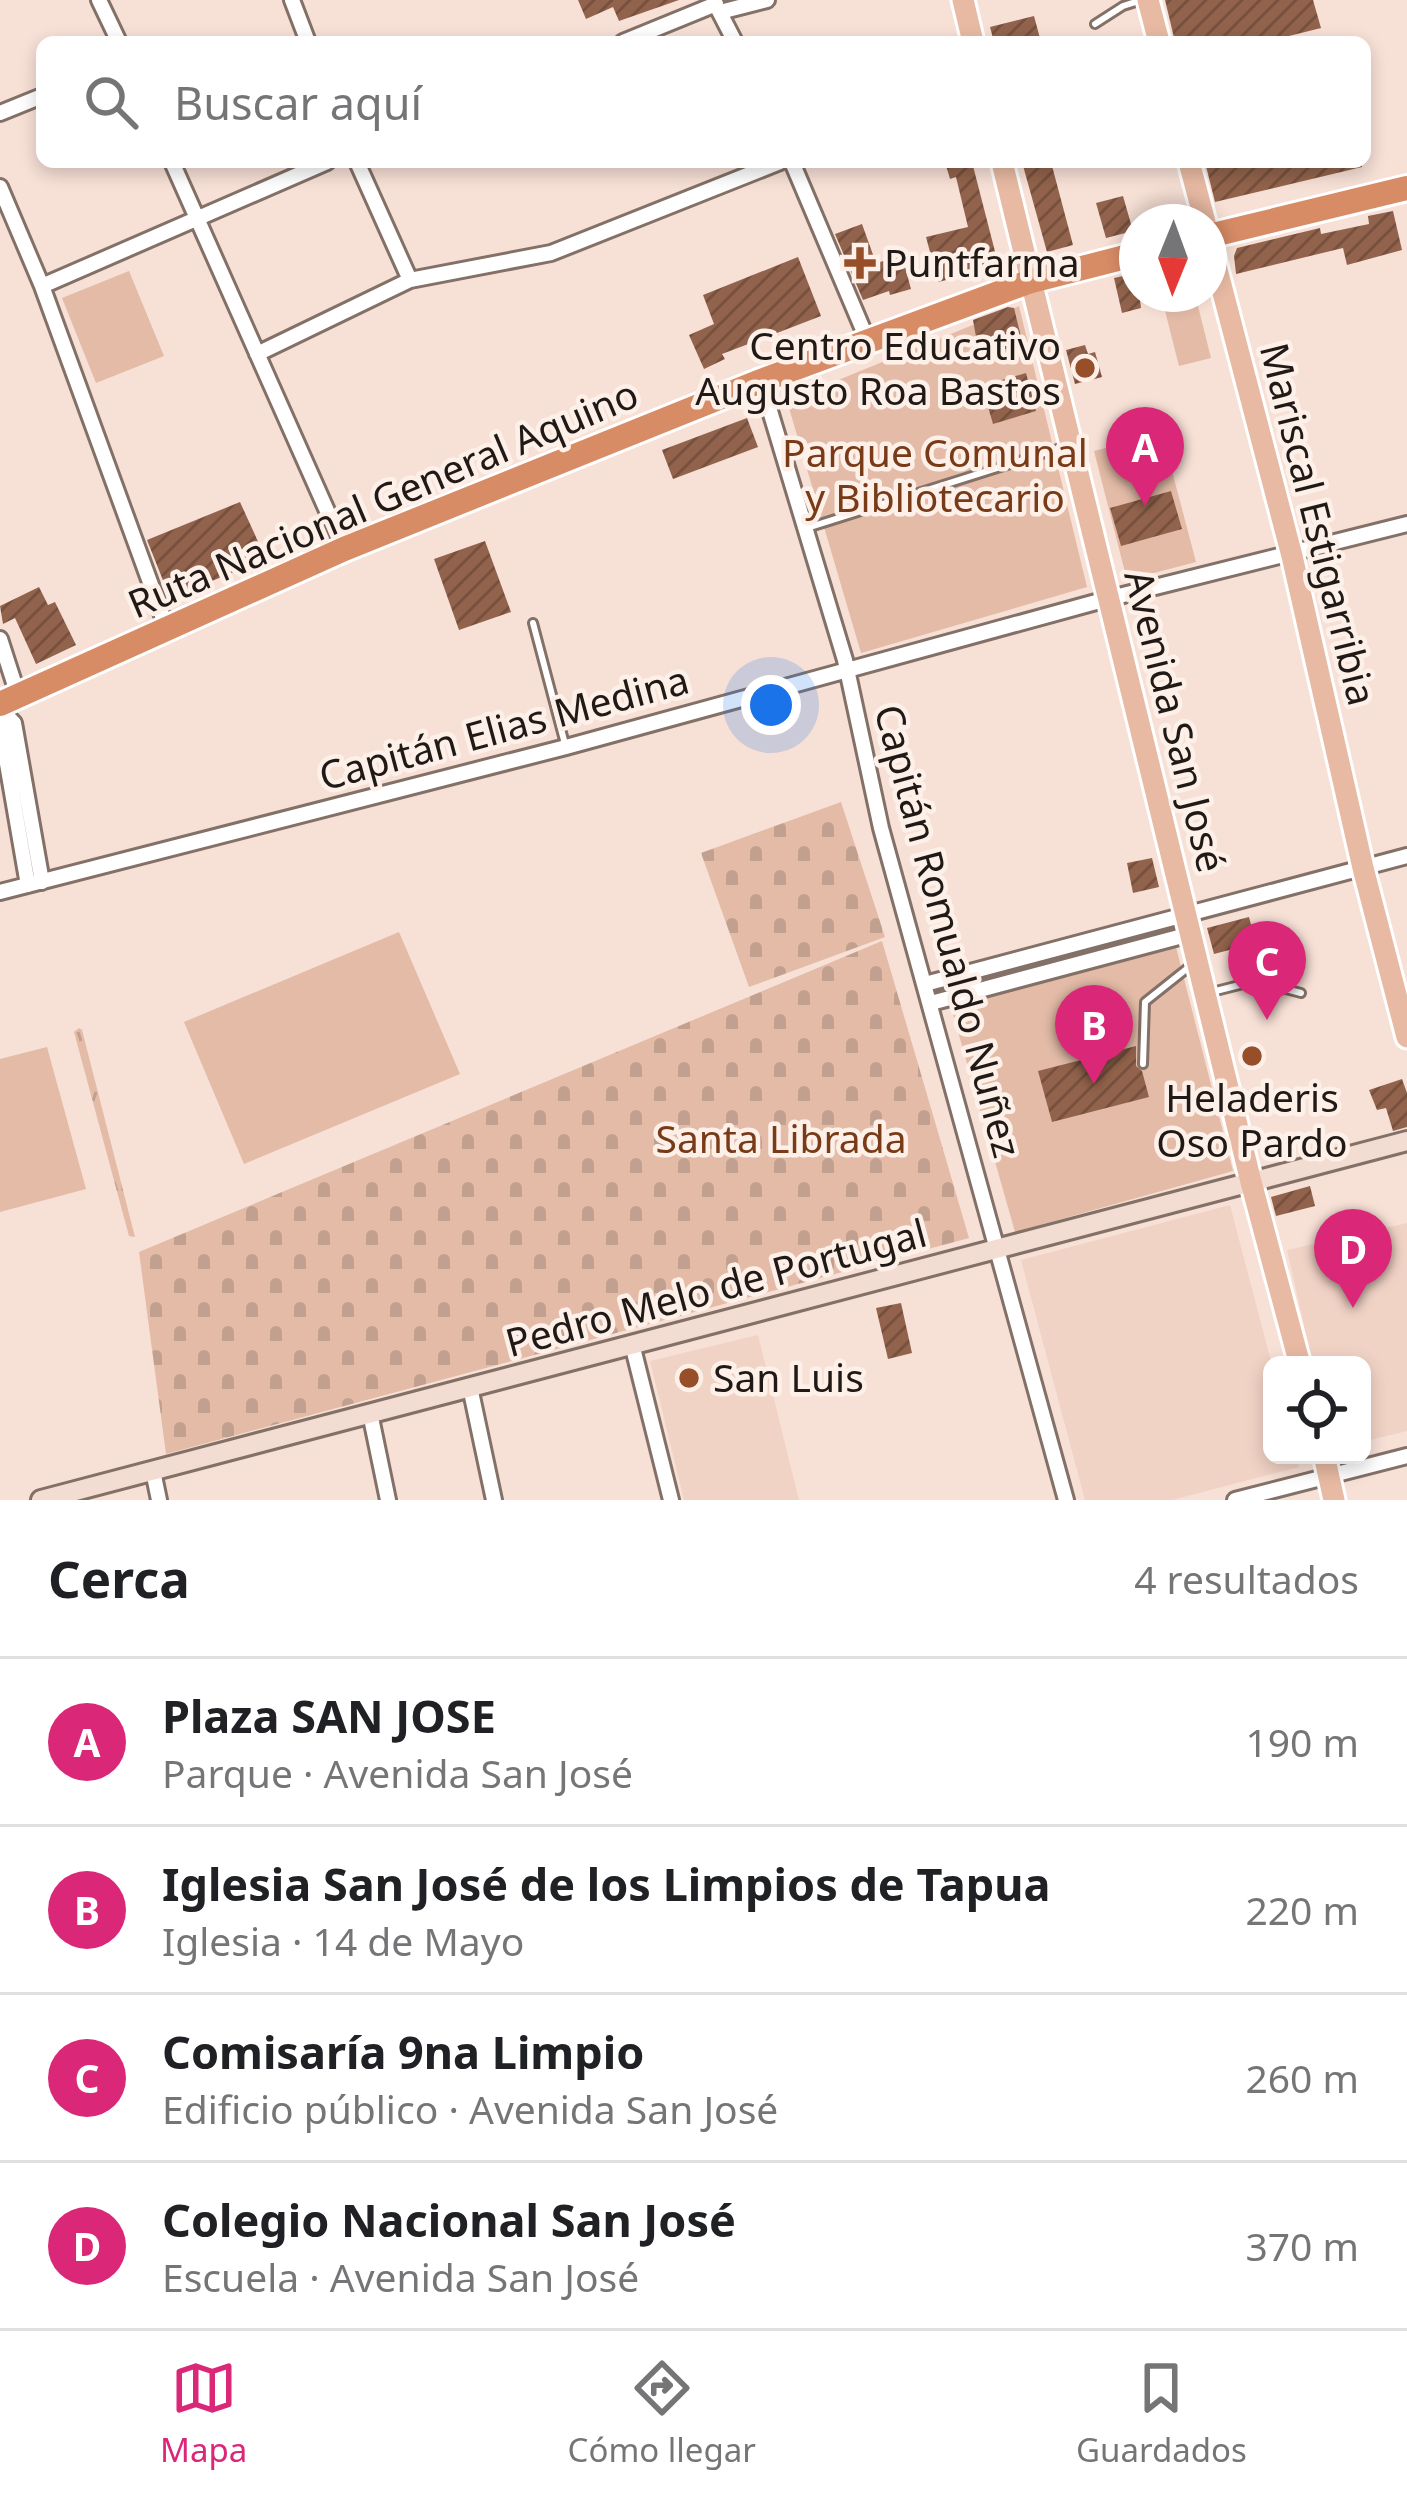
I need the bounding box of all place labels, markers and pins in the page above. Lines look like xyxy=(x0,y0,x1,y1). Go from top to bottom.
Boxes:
place label: Puntfarma xyxy=(884,235,1080,288)
marker: Puntfarma xyxy=(847,250,873,276)
place label: Centro Educativo Augusto Roa Bastos xyxy=(695,318,1061,416)
marker: Centro Educativo Augusto Roa Bastos xyxy=(1072,355,1098,381)
pin: A xyxy=(1106,407,1184,506)
pin: C xyxy=(1228,921,1306,1020)
pin: B xyxy=(1055,985,1133,1084)
marker: Heladeris Oso Pardo xyxy=(1239,1043,1265,1069)
place label: Heladeris Oso Pardo xyxy=(1156,1070,1348,1168)
pin: D xyxy=(1314,1209,1392,1308)
place label: San Luis xyxy=(713,1350,864,1403)
marker: San Luis xyxy=(676,1365,702,1391)

